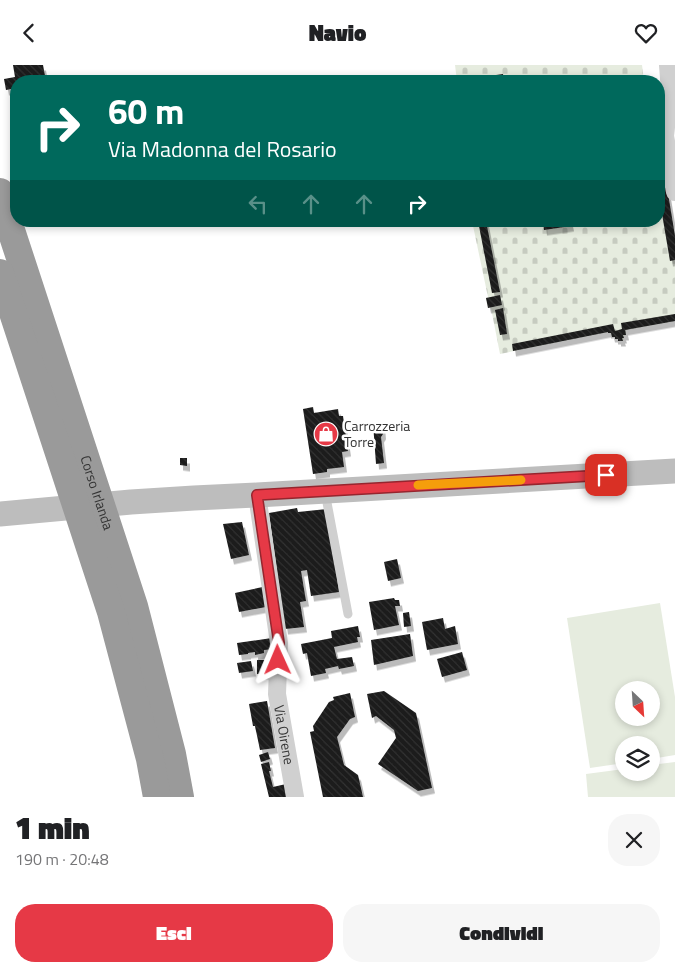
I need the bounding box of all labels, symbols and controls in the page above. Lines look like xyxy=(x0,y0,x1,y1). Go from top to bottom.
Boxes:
text: Navio xyxy=(309,16,366,50)
icon: back xyxy=(15,19,43,47)
icon: heart xyxy=(632,19,660,47)
text: 60 m xyxy=(108,84,184,138)
icon: right xyxy=(25,95,90,160)
text: Via Madonna del Rosario xyxy=(108,132,337,166)
icon: left xyxy=(244,190,272,218)
icon: ahead xyxy=(297,190,325,218)
icon: ahead xyxy=(350,190,378,218)
icon: right xyxy=(403,190,431,218)
place label: Carrozzeria Torre xyxy=(344,415,410,452)
shop icon: Carrozzeria Torre xyxy=(313,421,339,447)
street label: Corso Irlanda xyxy=(75,453,119,533)
pin xyxy=(585,454,627,496)
icon: arrive xyxy=(592,461,620,489)
position arrow xyxy=(251,633,303,685)
north arrow xyxy=(615,681,660,726)
map controls xyxy=(615,681,660,781)
street label: Via Oirene xyxy=(269,703,300,766)
button: layers xyxy=(615,736,660,781)
text: 1 min xyxy=(15,805,90,851)
button: close xyxy=(608,814,660,866)
text: 190 m · 20:48 xyxy=(15,847,109,871)
button: Esci xyxy=(15,904,333,962)
button: Condividi xyxy=(343,904,660,962)

